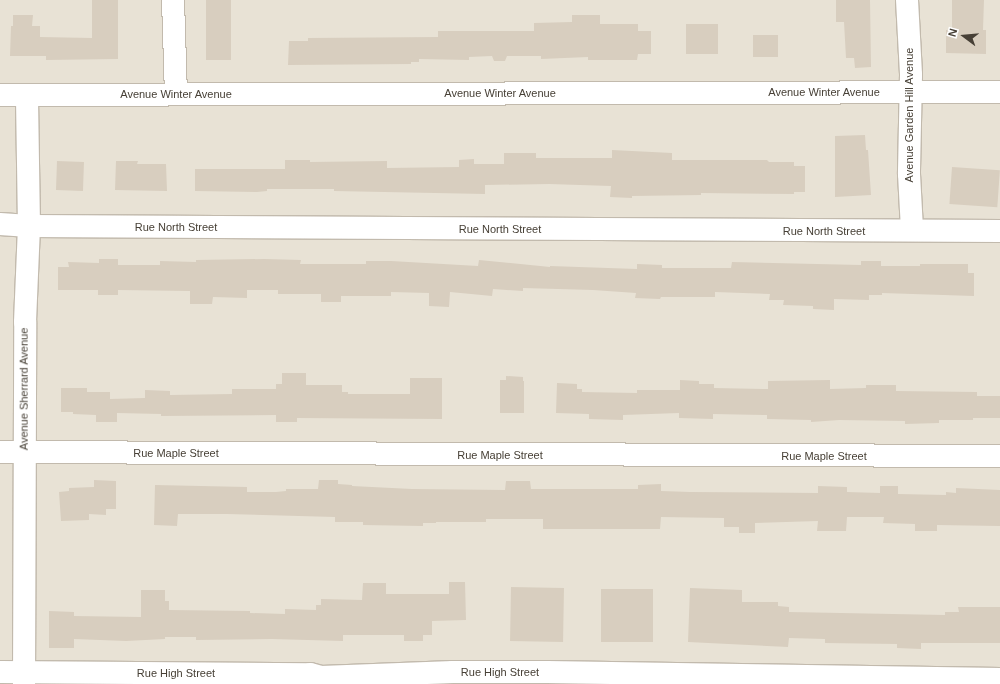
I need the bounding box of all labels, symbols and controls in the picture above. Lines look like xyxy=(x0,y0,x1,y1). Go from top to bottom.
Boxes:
north arrow xyxy=(944,16,984,56)
text: N xyxy=(946,27,959,38)
street label: Avenue Garden Hill Avenue xyxy=(902,47,916,183)
street label: Avenue Winter Avenue xyxy=(768,85,880,99)
street label: Avenue Winter Avenue xyxy=(444,86,556,100)
street label: Avenue Winter Avenue xyxy=(120,87,232,101)
street label: Rue North Street xyxy=(135,220,217,234)
street label: Rue North Street xyxy=(459,222,541,236)
street label: Rue North Street xyxy=(783,224,865,238)
street label: Avenue Sherrard Avenue xyxy=(17,327,31,451)
street label: Rue Maple Street xyxy=(133,446,219,460)
street label: Rue Maple Street xyxy=(457,448,543,462)
street label: Rue Maple Street xyxy=(781,449,867,463)
street label: Rue High Street xyxy=(461,665,539,679)
street label: Rue High Street xyxy=(137,666,215,680)

